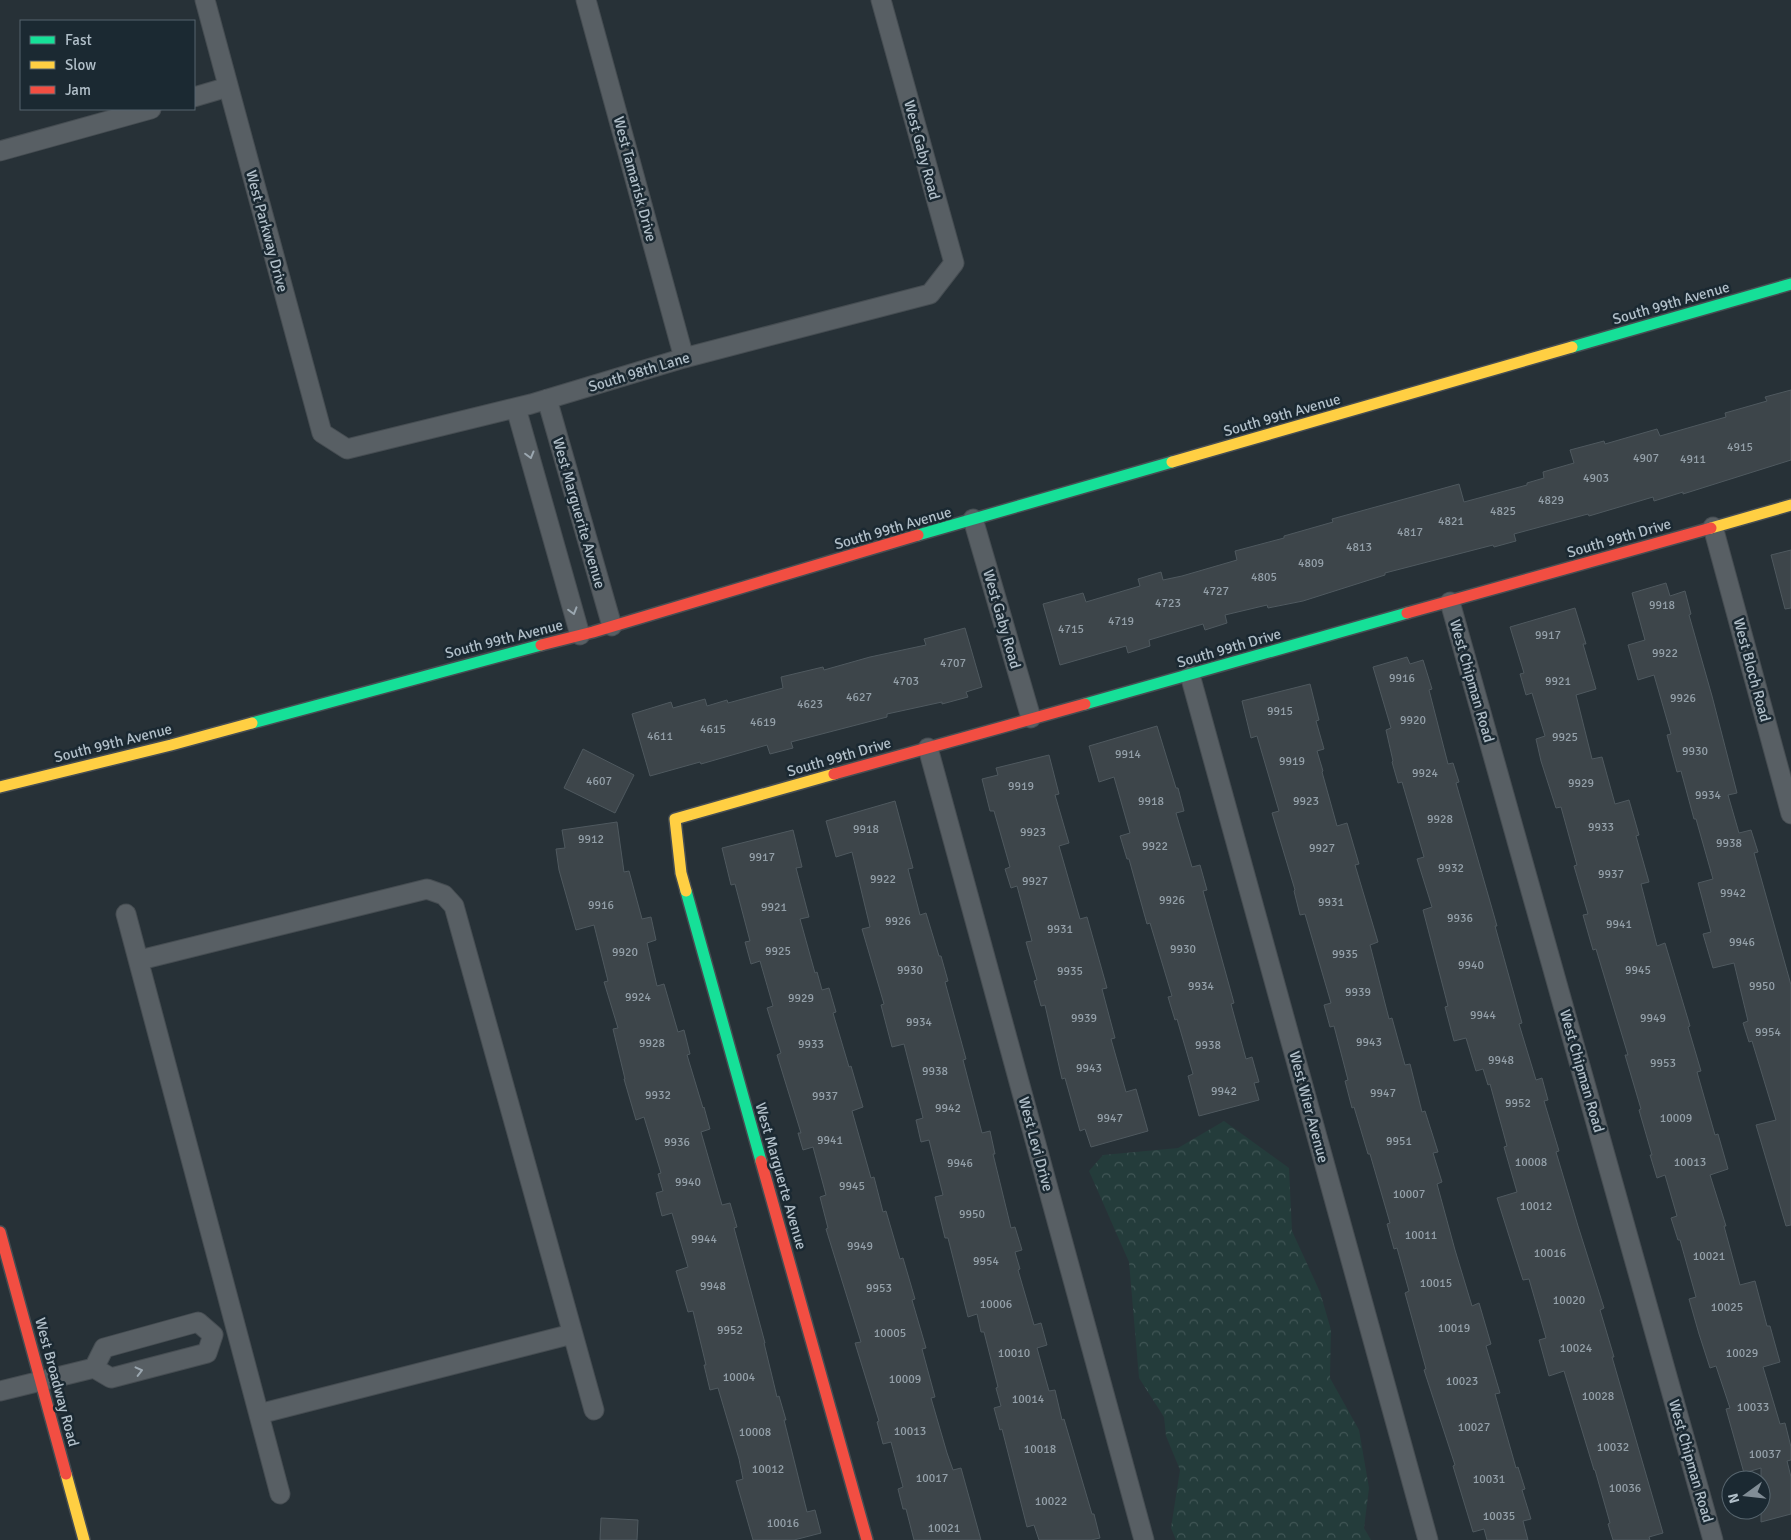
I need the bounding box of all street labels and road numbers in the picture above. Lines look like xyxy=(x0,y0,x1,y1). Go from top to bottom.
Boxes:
street label: West Gaby Road xyxy=(900,98,944,202)
street label: West Tamarisk Drive xyxy=(610,114,660,244)
street label: West Parkway Drive xyxy=(242,168,292,294)
street label: South 99th Avenue xyxy=(1610,278,1732,328)
street label: South 98th Lane xyxy=(586,348,692,396)
street label: South 99th Avenue xyxy=(1221,390,1343,440)
street label: West Marguerite Avenue xyxy=(549,435,609,591)
street label: South 99th Avenue xyxy=(832,503,954,553)
street label: South 99th Drive xyxy=(1565,515,1673,561)
street label: West Gaby Road xyxy=(979,567,1025,671)
street label: South 99th Avenue xyxy=(443,616,565,662)
street label: West Bloch Road xyxy=(1730,616,1774,724)
street label: West Chipman Road xyxy=(1446,617,1498,745)
street label: South 99th Drive xyxy=(1175,625,1283,671)
street label: South 99th Avenue xyxy=(52,720,174,766)
street label: South 99th Drive xyxy=(785,734,893,780)
street label: West Chipman Road xyxy=(1556,1007,1608,1135)
street label: West Wier Avenue xyxy=(1285,1049,1333,1165)
street label: West Levi Drive xyxy=(1015,1095,1057,1193)
street label: West Marguerte Avenue xyxy=(751,1100,811,1252)
street label: West Broadway Road xyxy=(31,1316,83,1448)
street label: West Chipman Road xyxy=(1665,1397,1717,1525)

